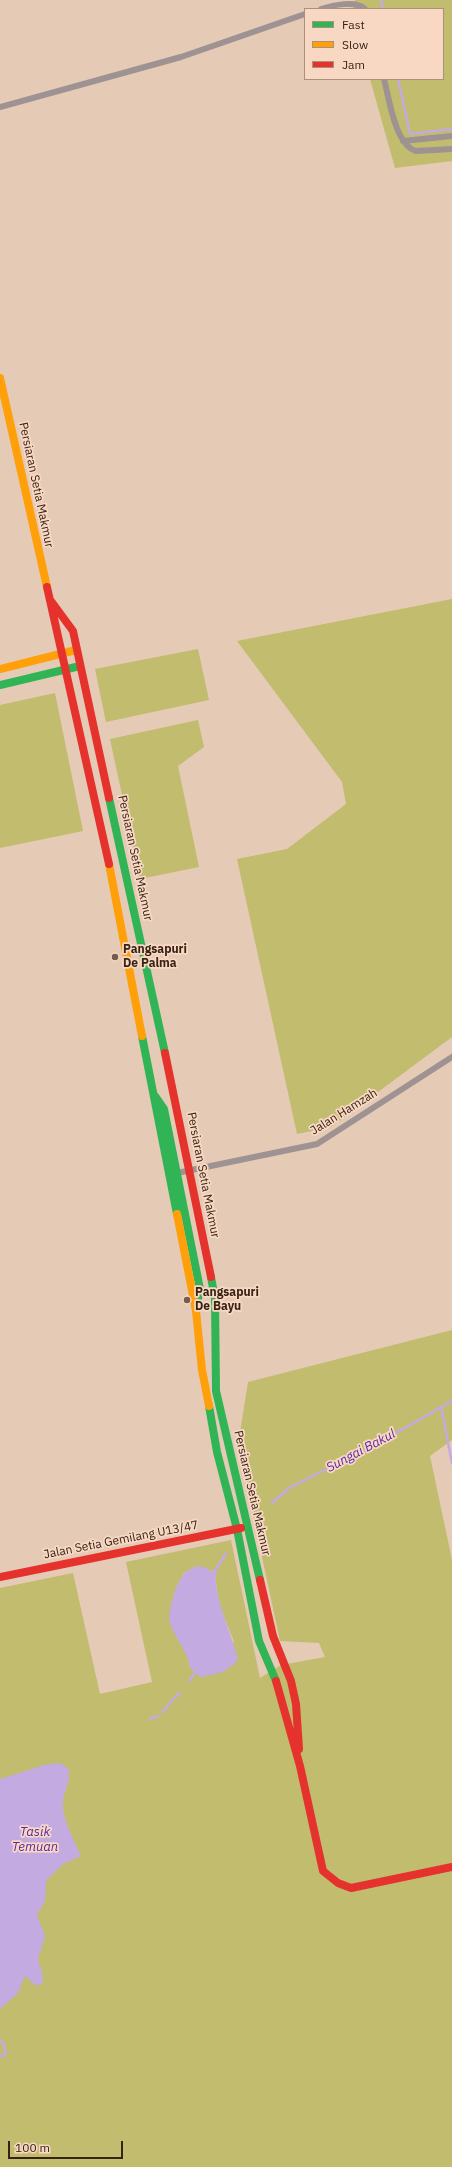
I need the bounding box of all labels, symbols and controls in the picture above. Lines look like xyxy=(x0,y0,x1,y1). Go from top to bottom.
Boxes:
legend xyxy=(304,8,444,80)
text: Fast xyxy=(342,17,365,32)
text: Slow xyxy=(342,37,368,52)
text: Jam xyxy=(342,57,365,72)
street label: Persiaran Setia Makmur xyxy=(16,421,56,549)
street label: Persiaran Setia Makmur xyxy=(115,794,155,922)
place label: Pangsapuri De Palma xyxy=(123,943,187,971)
marker: Pangsapuri De Palma xyxy=(110,952,120,962)
street label: Jalan Hamzah xyxy=(308,1086,380,1138)
street label: Persiaran Setia Makmur xyxy=(184,1111,222,1239)
place label: Pangsapuri De Bayu xyxy=(195,1286,259,1314)
marker: Pangsapuri De Bayu xyxy=(182,1295,192,1305)
water label: Sungai Bakul xyxy=(324,1426,398,1476)
street label: Persiaran Setia Makmur xyxy=(231,1429,273,1557)
street label: Jalan Setia Gemilang U13/47 xyxy=(42,1518,200,1562)
water label: Tasik Temuan xyxy=(12,1824,58,1855)
scale bar xyxy=(10,2133,125,2159)
text: 100 m xyxy=(15,2140,50,2155)

